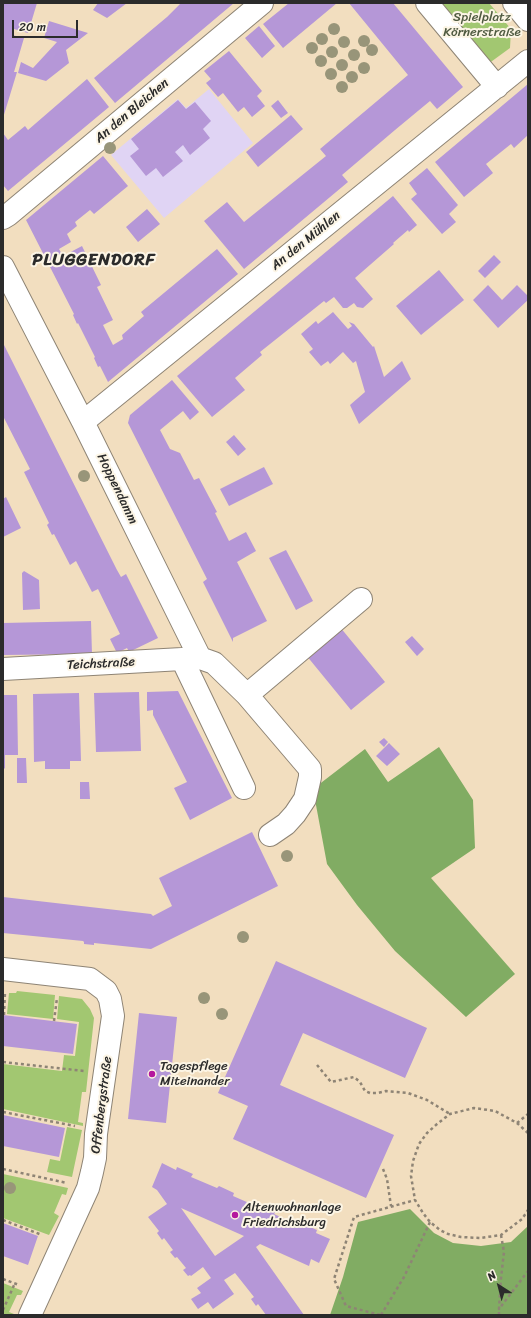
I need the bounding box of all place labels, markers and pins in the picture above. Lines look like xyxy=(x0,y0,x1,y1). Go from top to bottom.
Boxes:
place label: Tagespflege Miteinander xyxy=(160,1059,230,1090)
marker: Tagespflege Miteinander xyxy=(147,1069,157,1079)
place label: Altenwohnanlage Friedrichsburg xyxy=(243,1200,341,1231)
marker: Altenwohnanlage Friedrichsburg xyxy=(230,1210,240,1220)

